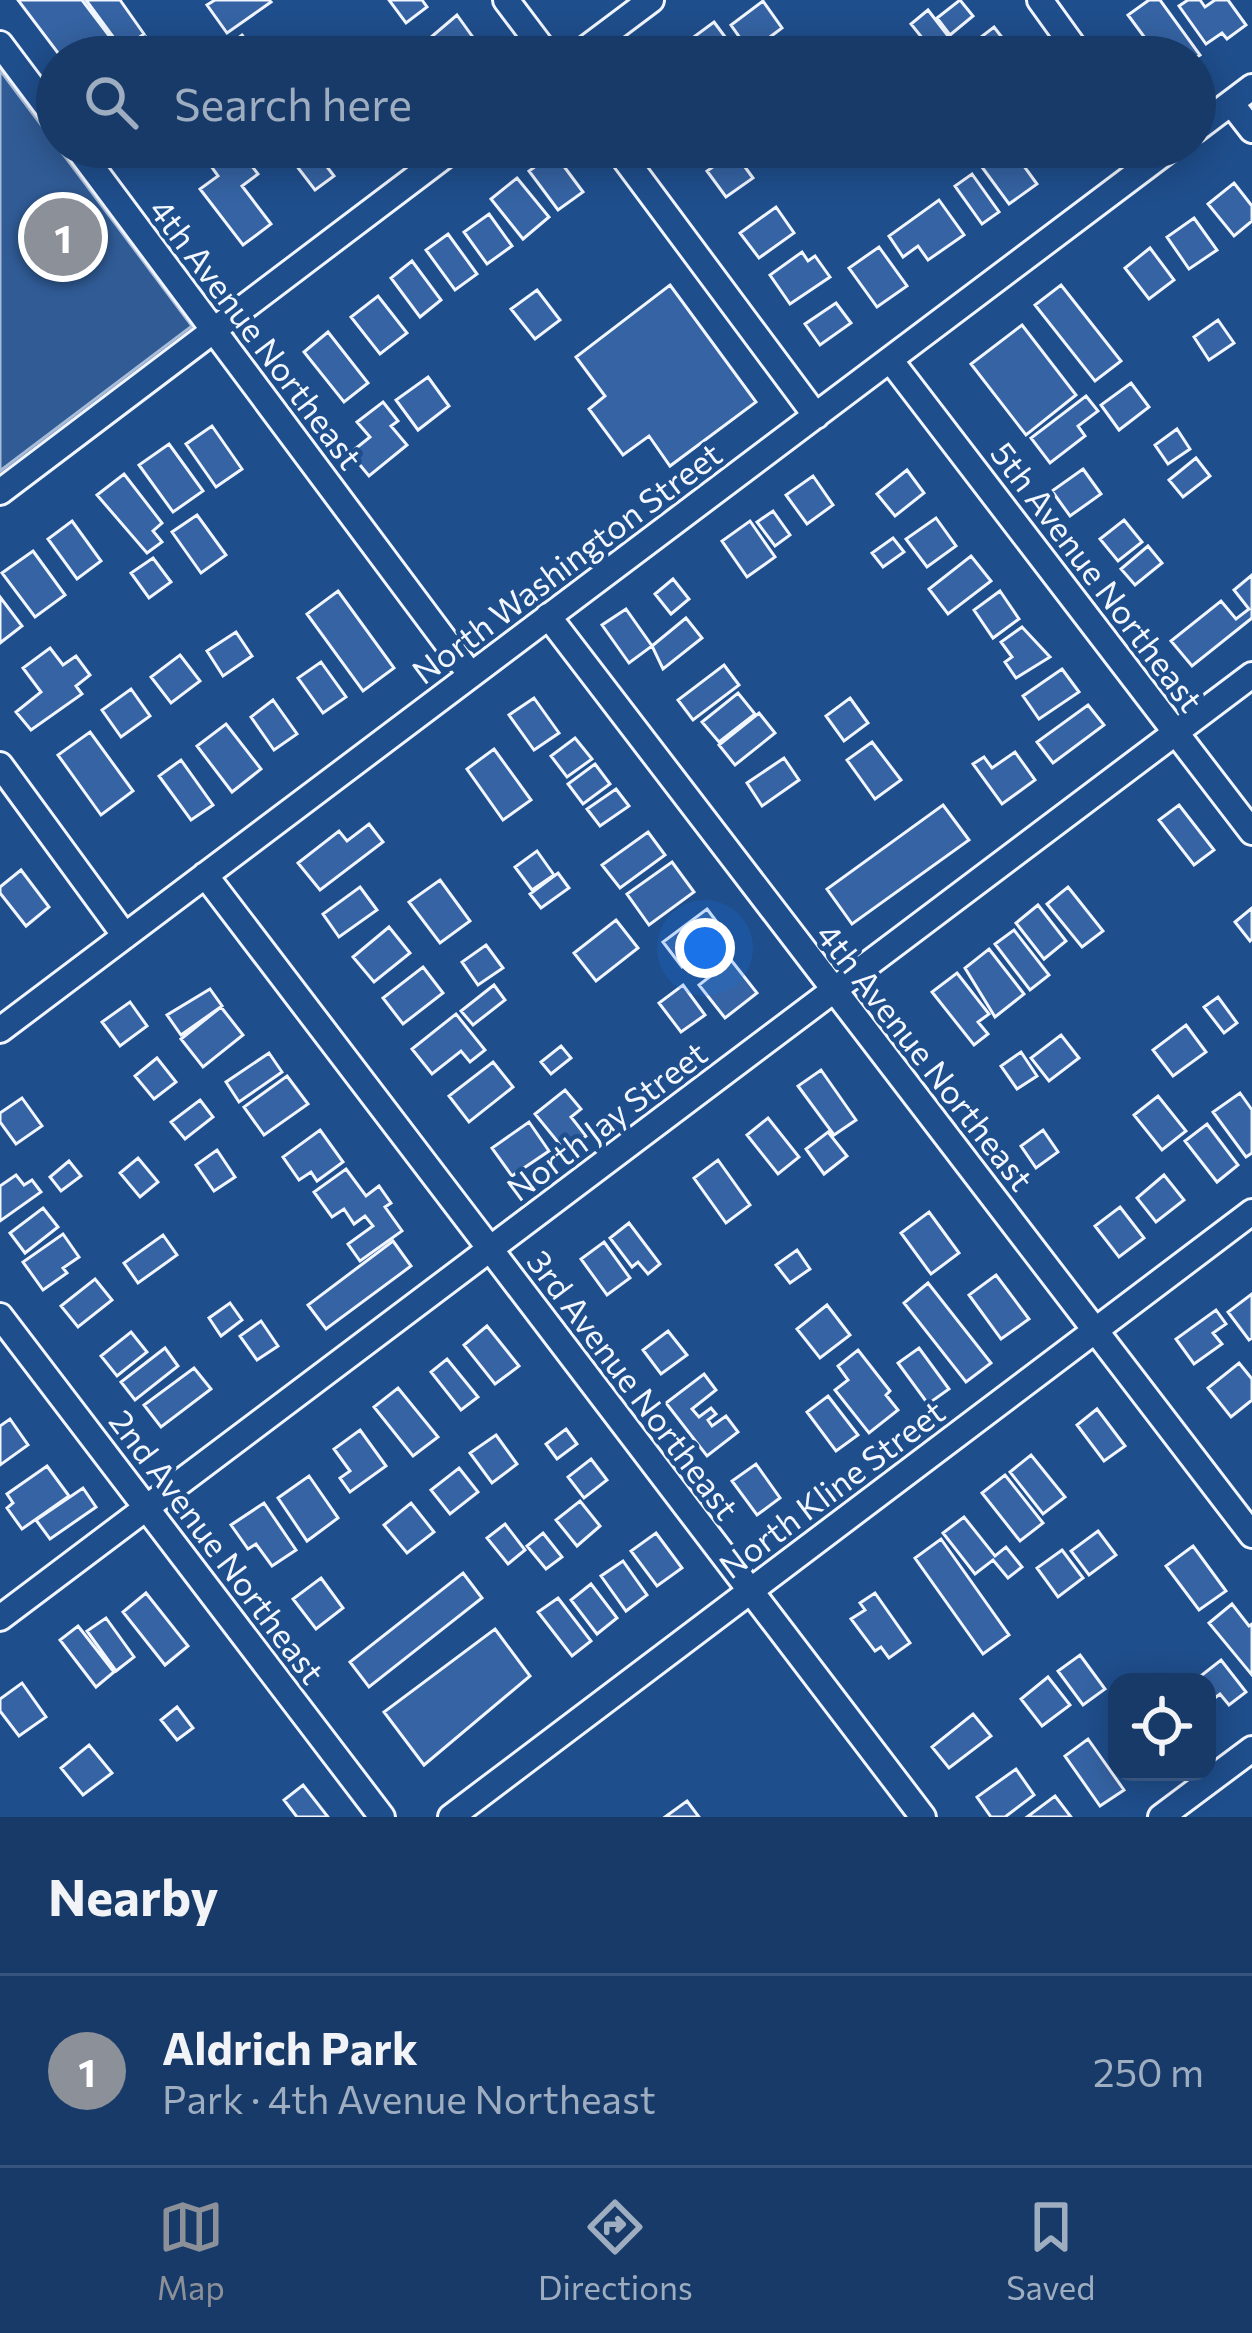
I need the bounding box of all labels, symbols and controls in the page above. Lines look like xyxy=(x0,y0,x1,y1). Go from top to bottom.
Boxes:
search box xyxy=(36,36,1216,168)
icon: search xyxy=(78,69,144,135)
text: Search here xyxy=(174,75,412,130)
street label: 4th Avenue Northeast xyxy=(142,190,372,476)
pin: 1 xyxy=(24,192,102,282)
street label: North Washington Street xyxy=(403,432,729,692)
street label: 5th Avenue Northeast xyxy=(983,433,1213,719)
street label: 4th Avenue Northeast xyxy=(809,914,1043,1198)
your location xyxy=(675,918,735,978)
street label: North Jay Street xyxy=(498,1031,714,1209)
street label: 3rd Avenue Northeast xyxy=(519,1241,749,1527)
street label: North Kline Street xyxy=(710,1390,952,1586)
street label: 2nd Avenue Northeast xyxy=(102,1401,334,1691)
map controls xyxy=(1108,1673,1216,1781)
button: locate xyxy=(1108,1673,1216,1781)
text: Nearby xyxy=(48,1864,218,1927)
text: Aldrich Park xyxy=(162,2019,418,2074)
text: 1 xyxy=(78,2047,96,2095)
text: 250 m xyxy=(1093,2047,1204,2095)
text: Park · 4th Avenue Northeast xyxy=(162,2074,656,2122)
tab: Map xyxy=(157,2194,225,2307)
tab: Directions xyxy=(538,2194,693,2307)
tab: Saved xyxy=(1006,2194,1095,2307)

